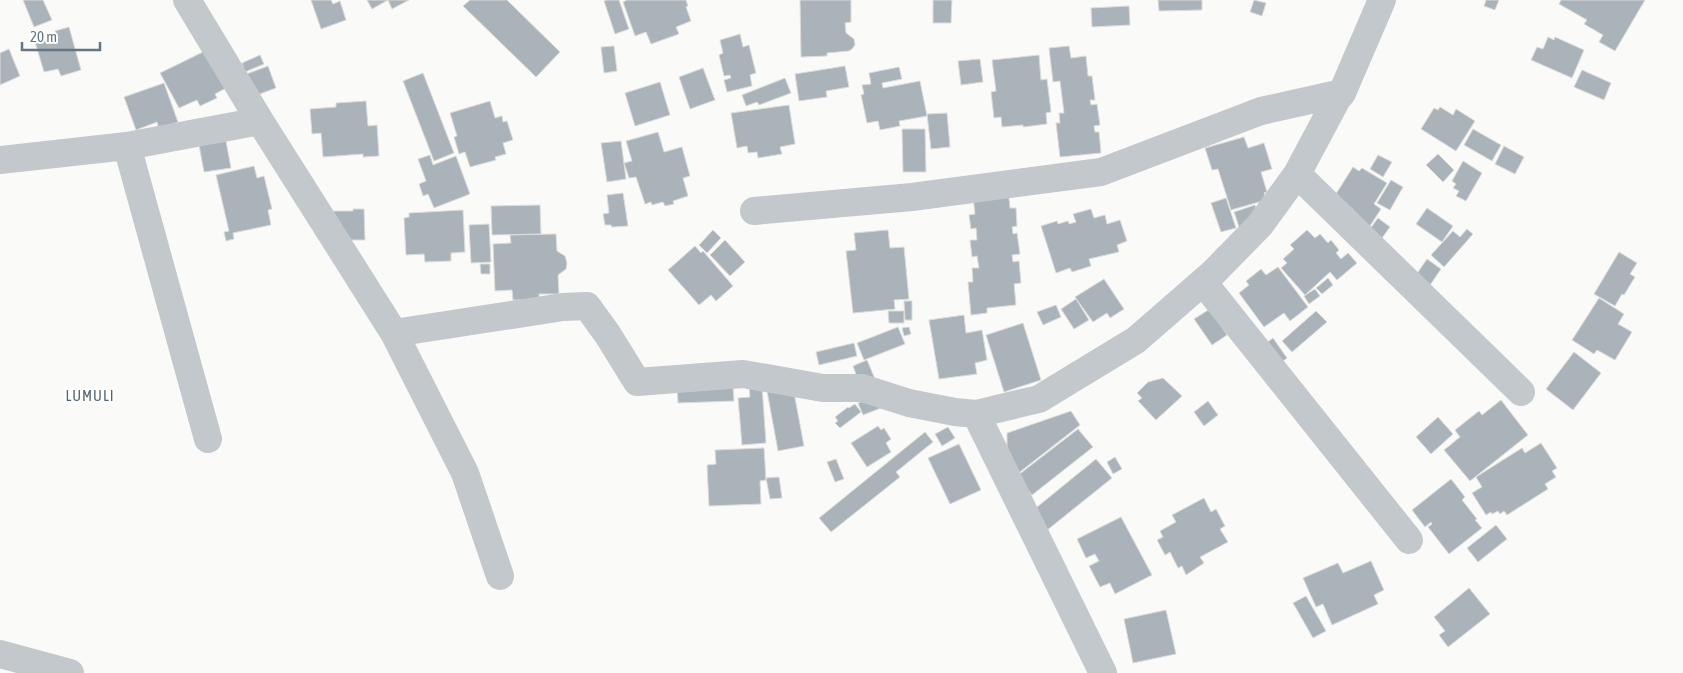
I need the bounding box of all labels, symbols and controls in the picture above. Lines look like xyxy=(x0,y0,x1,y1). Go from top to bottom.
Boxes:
scale bar xyxy=(22,20,100,52)
text: 20 m xyxy=(30,28,57,45)
district label: LUMULI xyxy=(65,387,115,404)

